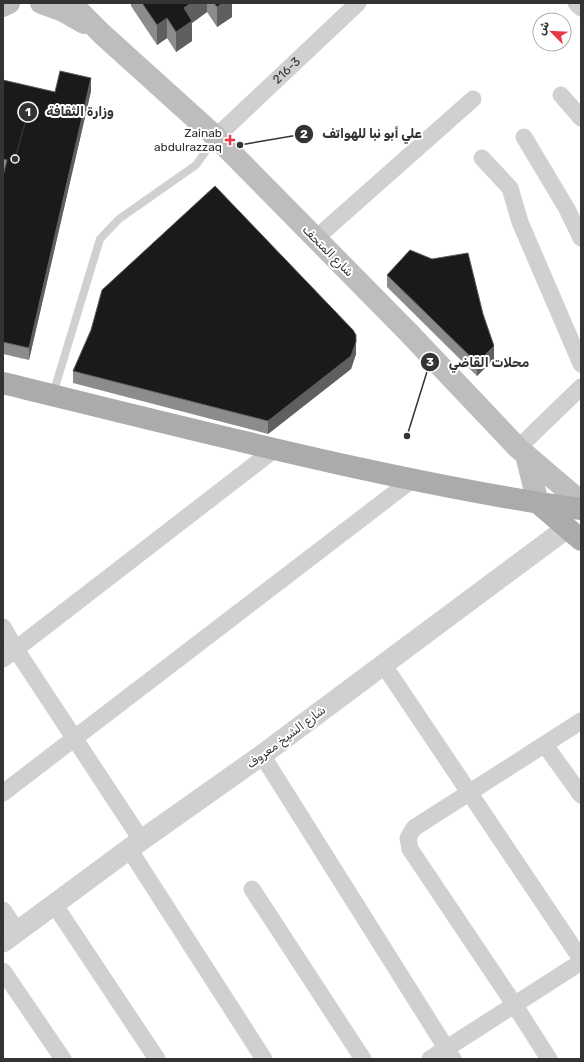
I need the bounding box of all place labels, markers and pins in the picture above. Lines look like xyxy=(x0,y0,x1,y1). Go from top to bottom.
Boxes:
callout: وزارة الثقافة xyxy=(18,99,121,124)
callout: علي أبو نبا للهواتف xyxy=(294,121,430,146)
place label: Zainab abdulrazzaq xyxy=(154,126,222,154)
marker: Zainab abdulrazzaq xyxy=(225,135,235,145)
callout: محلات القاضي xyxy=(420,350,537,375)

